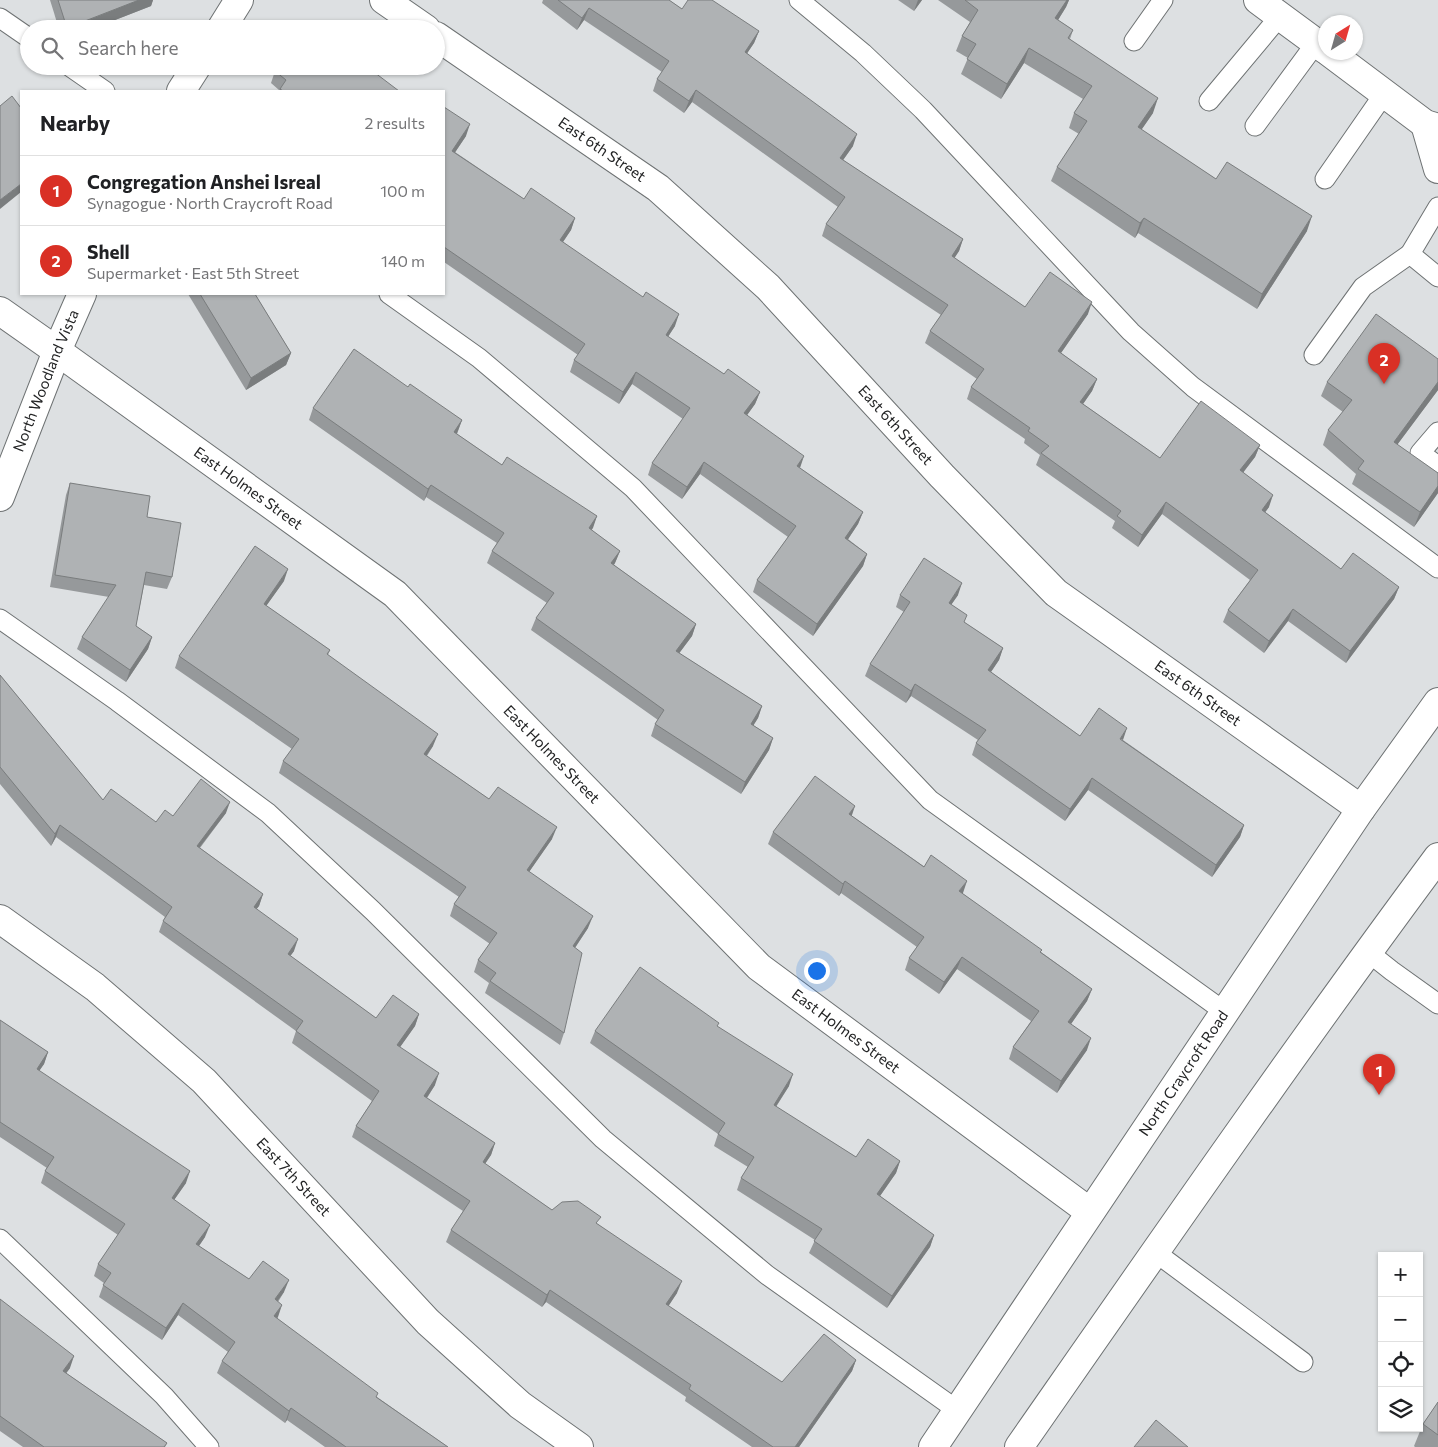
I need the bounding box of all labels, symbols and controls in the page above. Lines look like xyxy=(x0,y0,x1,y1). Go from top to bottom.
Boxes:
north arrow xyxy=(1318,15,1363,60)
search box xyxy=(20,20,445,75)
icon: search xyxy=(38,34,66,62)
text: Search here xyxy=(78,36,178,59)
text: Nearby xyxy=(40,110,110,135)
text: 2 results xyxy=(364,113,425,132)
street label: East 6th Street xyxy=(555,113,649,185)
text: Congregation Anshei Isreal xyxy=(87,170,321,193)
text: 1 xyxy=(52,181,60,200)
text: 100 m xyxy=(380,181,425,200)
text: Synagogue · North Craycroft Road xyxy=(87,193,333,212)
text: Shell xyxy=(87,240,130,263)
text: 2 xyxy=(51,251,61,270)
text: 140 m xyxy=(381,251,425,270)
text: Supermarket · East 5th Street xyxy=(87,263,299,282)
street label: North Woodland Vista xyxy=(9,307,82,454)
pin: 2 xyxy=(1368,343,1400,384)
street label: East 6th Street xyxy=(855,381,937,468)
street label: East Holmes Street xyxy=(191,442,307,533)
street label: East 6th Street xyxy=(1152,656,1245,729)
street label: East Holmes Street xyxy=(500,701,604,806)
your location xyxy=(804,958,830,984)
street label: East Holmes Street xyxy=(789,985,904,1076)
street label: North Craycroft Road xyxy=(1134,1007,1231,1139)
pin: 1 xyxy=(1363,1054,1395,1095)
street label: East 7th Street xyxy=(253,1133,335,1219)
map controls xyxy=(1378,1252,1423,1432)
button: + xyxy=(1378,1252,1423,1297)
button: − xyxy=(1378,1297,1423,1342)
button: locate xyxy=(1378,1342,1423,1387)
button: layers xyxy=(1378,1387,1423,1432)

